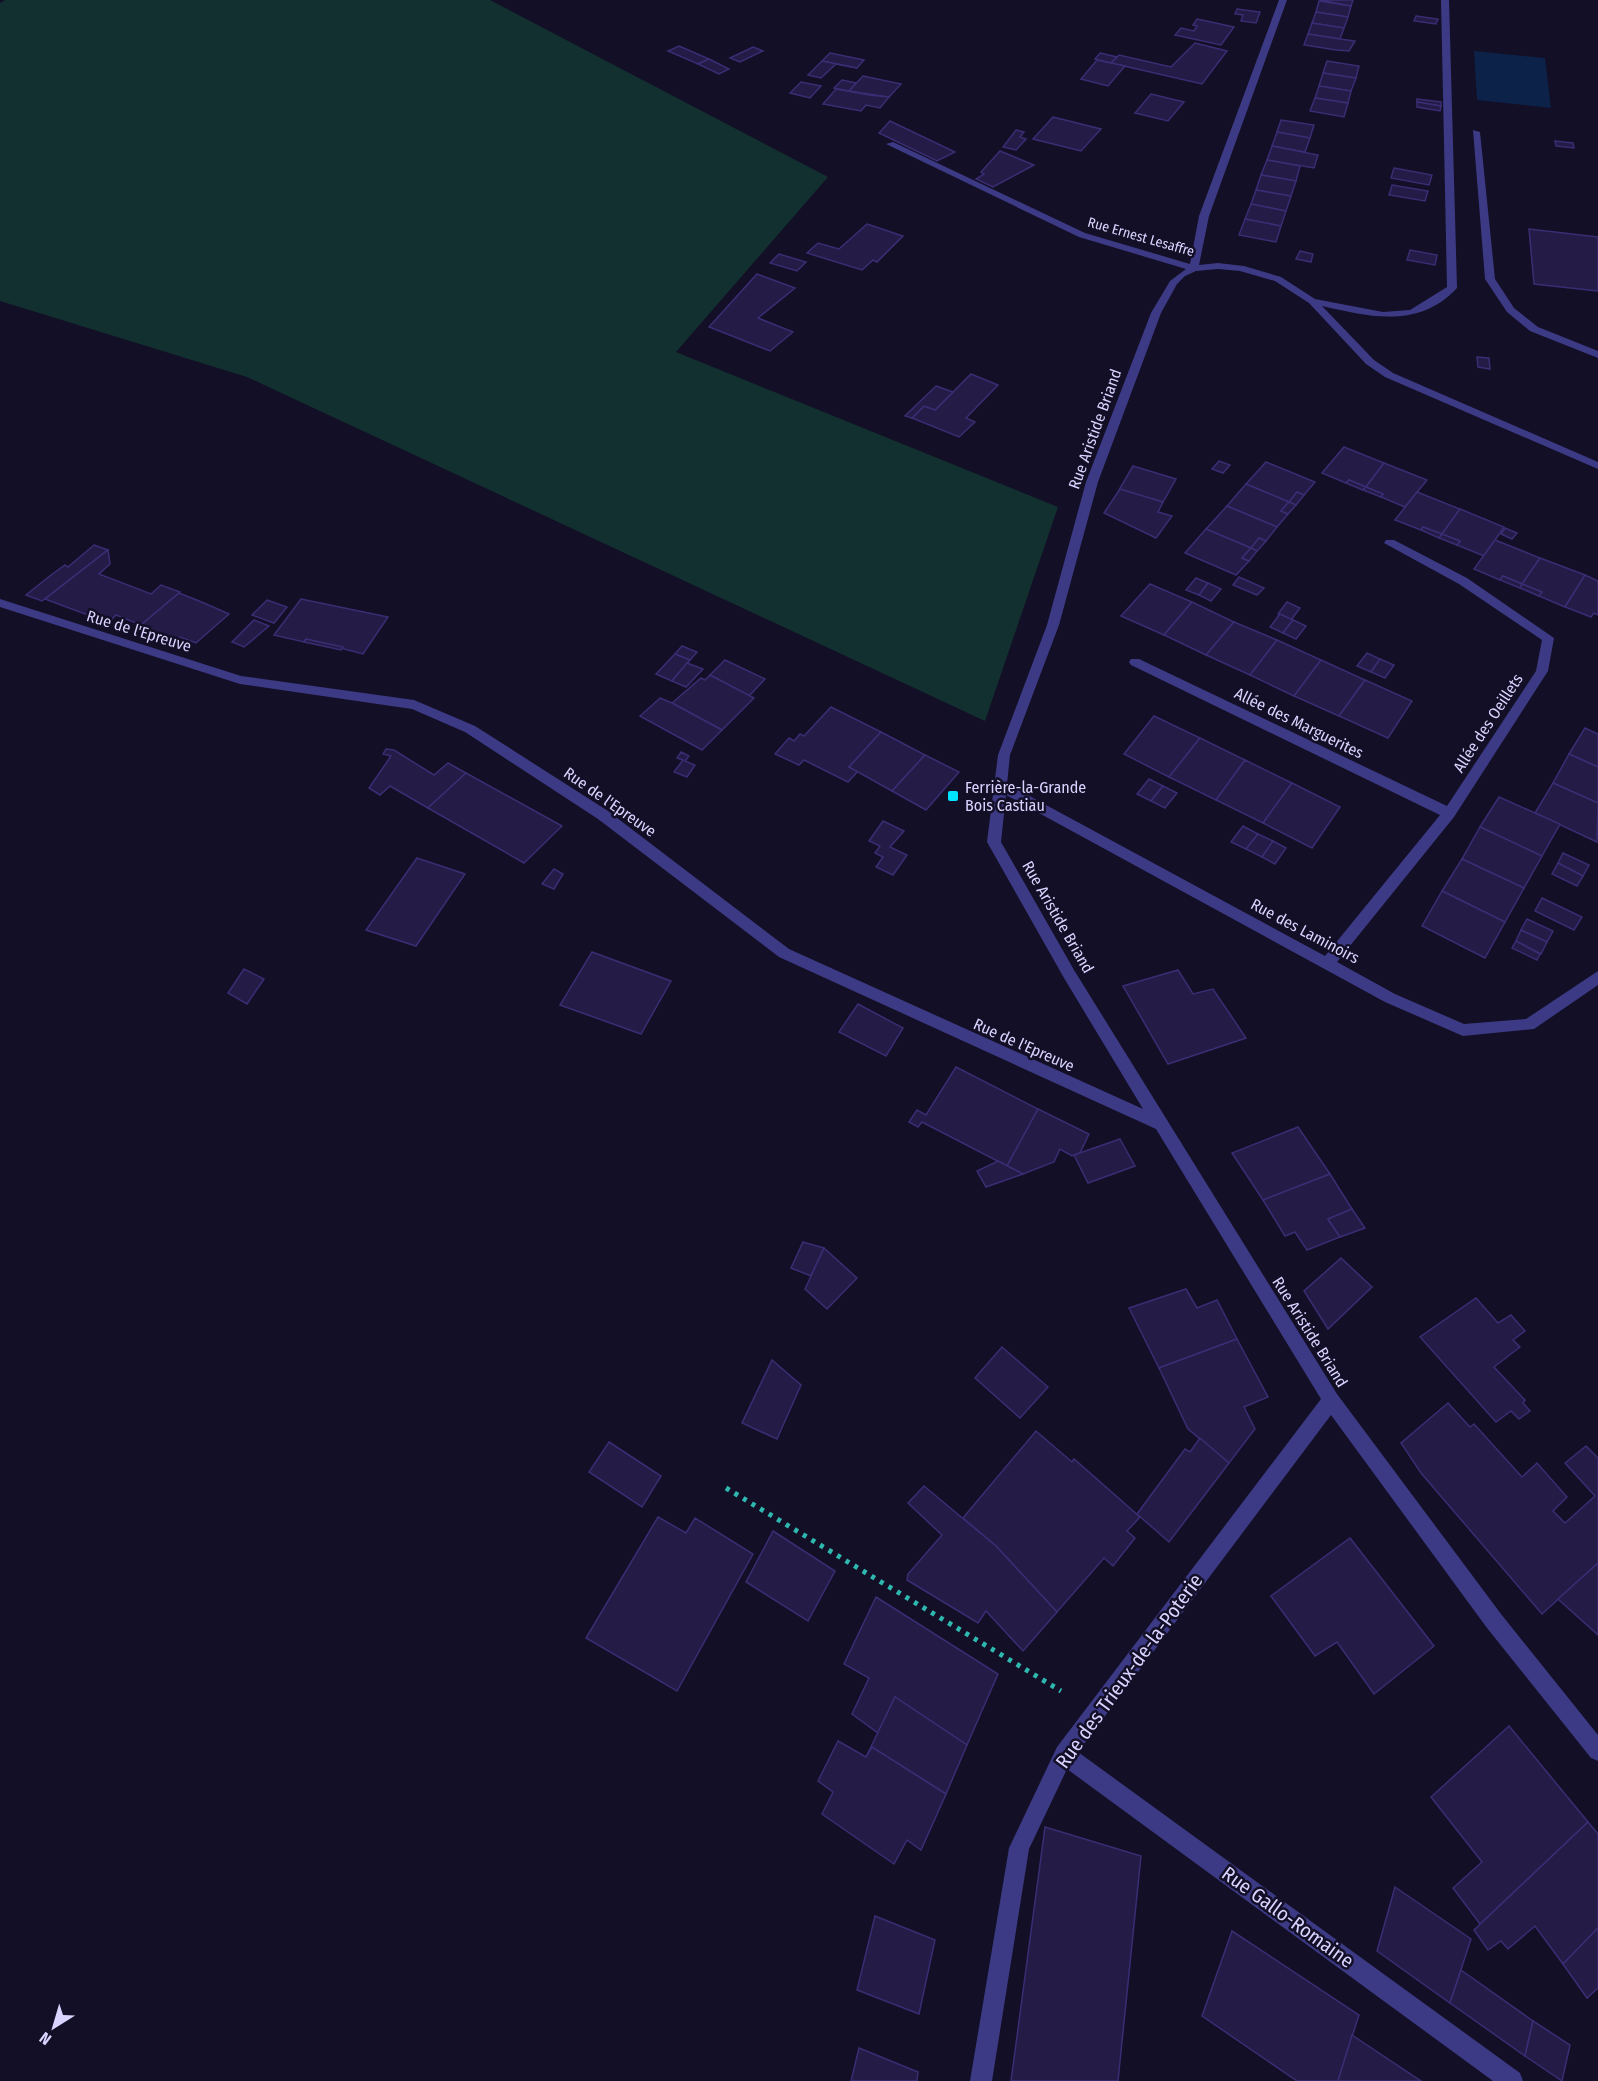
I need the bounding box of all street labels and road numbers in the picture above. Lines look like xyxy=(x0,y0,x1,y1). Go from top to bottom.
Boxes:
street label: Rue Ernest Lesaffre xyxy=(1086,214,1196,260)
street label: Rue Aristide Briand xyxy=(1064,366,1126,492)
street label: Rue de l'Epreuve xyxy=(84,606,194,656)
street label: Allée des Oeillets xyxy=(1449,670,1527,776)
street label: Allée des Marguerites xyxy=(1231,684,1367,763)
street label: Rue de l'Epreuve xyxy=(560,763,660,841)
street label: Rue Aristide Briand xyxy=(1018,858,1098,976)
street label: Rue des Laminoirs xyxy=(1248,894,1363,968)
street label: Rue de l'Epreuve xyxy=(971,1014,1077,1076)
street label: Rue Aristide Briand xyxy=(1268,1273,1352,1391)
street label: Rue des Trieux-de-la-Poterie xyxy=(1050,1569,1208,1773)
street label: Rue Gallo-Romaine xyxy=(1217,1861,1359,1973)

